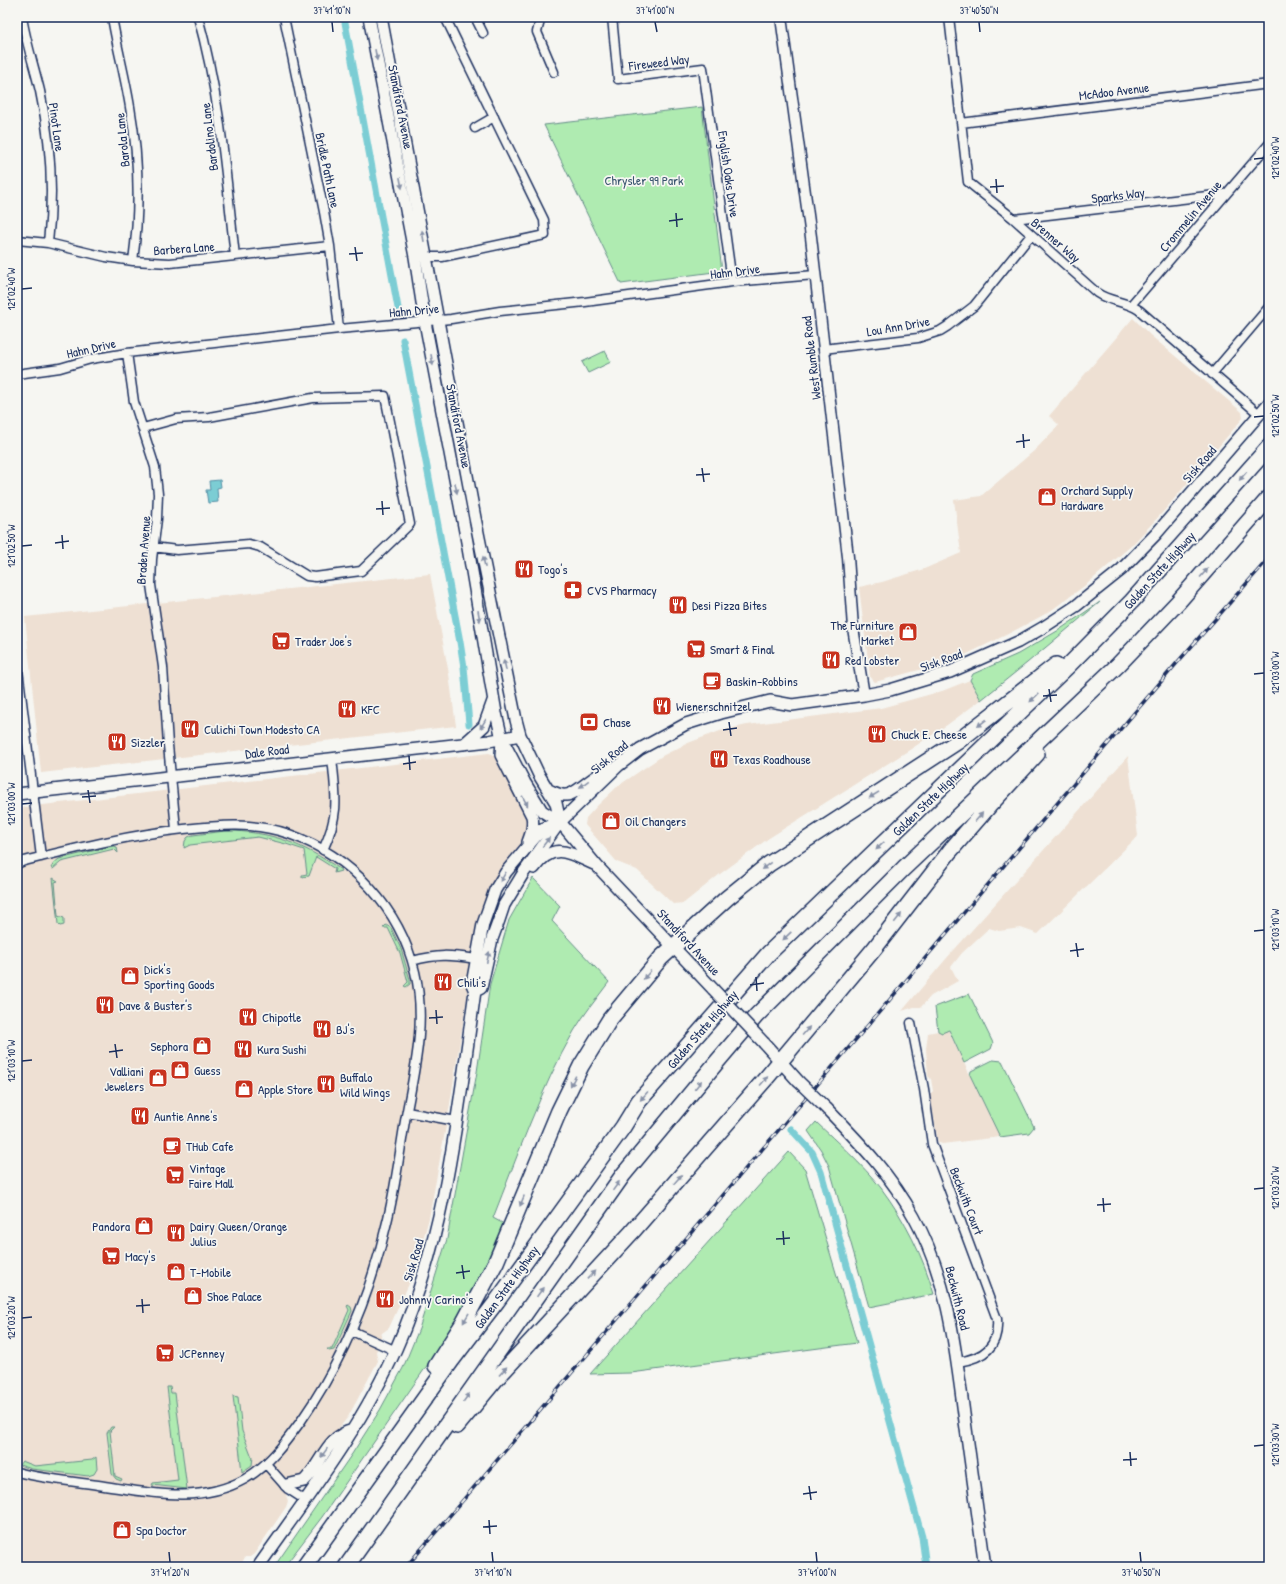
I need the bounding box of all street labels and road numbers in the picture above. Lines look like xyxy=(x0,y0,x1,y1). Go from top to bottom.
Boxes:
street label: Fireweed Way xyxy=(627,49,691,75)
street label: Standiford Avenue xyxy=(384,63,418,151)
street label: McAdoo Avenue xyxy=(1078,78,1150,104)
street label: Pinot Lane xyxy=(45,102,69,152)
street label: Bardolino Lane xyxy=(196,102,222,172)
street label: Barola Lane xyxy=(110,112,134,168)
street label: English Oaks Drive xyxy=(714,129,744,219)
street label: Bridle Path Lane xyxy=(311,131,345,209)
street label: Crommelin Avenue xyxy=(1155,176,1225,256)
street label: Sparks Way xyxy=(1090,183,1146,207)
street label: Brenner Way xyxy=(1027,213,1085,267)
street label: Barbera Lane xyxy=(153,237,215,259)
street label: Hahn Drive xyxy=(709,259,761,283)
street label: Hahn Drive xyxy=(388,299,440,321)
street label: Lou Ann Drive xyxy=(865,312,931,340)
street label: West Rumble Road xyxy=(797,315,825,401)
street label: Hahn Drive xyxy=(65,334,117,362)
street label: Standiford Avenue xyxy=(442,382,476,470)
street label: Sisk Road xyxy=(1178,442,1220,486)
street label: Braden Avenue xyxy=(132,515,154,585)
street label: Golden State Highway xyxy=(1119,527,1199,613)
street label: Sisk Road xyxy=(917,644,965,676)
street label: Sisk Road xyxy=(587,736,631,778)
street label: Dale Road xyxy=(244,739,290,763)
street label: Golden State Highway xyxy=(888,758,972,840)
street label: Standiford Avenue xyxy=(653,905,725,979)
street label: Golden State Highway xyxy=(663,985,742,1072)
street label: Beckwith Court xyxy=(946,1165,988,1238)
street label: Sisk Road xyxy=(398,1237,428,1283)
street label: Golden State Highway xyxy=(470,1241,543,1332)
street label: Beckwith Road xyxy=(941,1264,975,1332)

